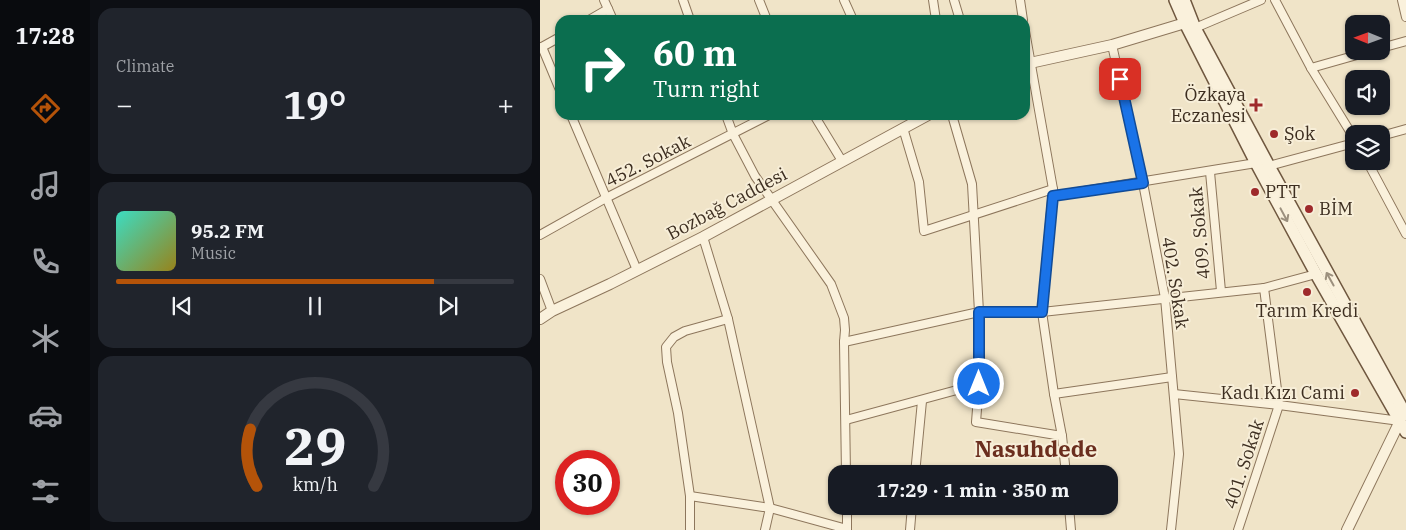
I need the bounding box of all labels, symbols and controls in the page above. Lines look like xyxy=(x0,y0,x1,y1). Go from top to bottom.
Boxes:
north arrow xyxy=(1345,15,1390,60)
map controls xyxy=(1345,15,1390,170)
text: 17:28 xyxy=(15,21,75,50)
text: 60 m xyxy=(653,30,737,76)
icon: right xyxy=(570,35,635,100)
text: Climate xyxy=(116,56,174,76)
pin xyxy=(1099,58,1141,100)
icon: arrive xyxy=(1106,65,1134,93)
button: sound xyxy=(1345,70,1390,115)
text: Turn right xyxy=(653,74,760,103)
text: 19° xyxy=(283,80,347,129)
place label: Özkaya Eczanesi xyxy=(1171,83,1246,127)
text: − xyxy=(116,86,133,123)
text: + xyxy=(497,86,514,123)
icon: directions xyxy=(28,91,63,126)
marker: Özkaya Eczanesi xyxy=(1250,99,1262,111)
place label: Şok xyxy=(1284,122,1316,145)
button: layers xyxy=(1345,125,1390,170)
marker: Şok xyxy=(1268,128,1280,140)
street label: 452. Sokak xyxy=(601,129,695,192)
street label: Bozbağ Caddesi xyxy=(663,162,791,245)
icon: music xyxy=(28,168,63,203)
place label: PTT xyxy=(1265,180,1300,203)
street label: 409. Sokak xyxy=(1184,185,1215,280)
marker: PTT xyxy=(1249,186,1261,198)
place label: BİM xyxy=(1319,197,1353,220)
marker: BİM xyxy=(1303,203,1315,215)
one-way arrow xyxy=(1280,207,1290,222)
text: 95.2 FM xyxy=(191,219,264,243)
street label: 402. Sokak xyxy=(1157,235,1194,331)
text: Music xyxy=(191,243,236,263)
icon: phone xyxy=(28,244,63,279)
one-way arrow xyxy=(1325,271,1335,286)
marker: Tarım Kredi xyxy=(1301,286,1313,298)
icon: previous xyxy=(168,292,196,320)
icon: pause xyxy=(301,292,329,320)
icon: next xyxy=(434,292,462,320)
place label: Tarım Kredi xyxy=(1256,299,1359,322)
icon: climate xyxy=(28,321,63,356)
position arrow xyxy=(952,357,1004,409)
place label: Kadı Kızı Cami xyxy=(1221,381,1345,404)
marker: Kadı Kızı Cami xyxy=(1349,387,1361,399)
icon: car xyxy=(28,398,63,433)
text: 29 xyxy=(284,412,346,479)
street label: 401. Sokak xyxy=(1218,416,1269,512)
district label: Nasuhdede xyxy=(975,434,1097,463)
speed limit sign: 30 xyxy=(555,450,620,515)
text: km/h xyxy=(292,473,338,496)
icon: filters xyxy=(28,474,63,509)
text: 17:29 · 1 min · 350 m xyxy=(877,478,1069,502)

